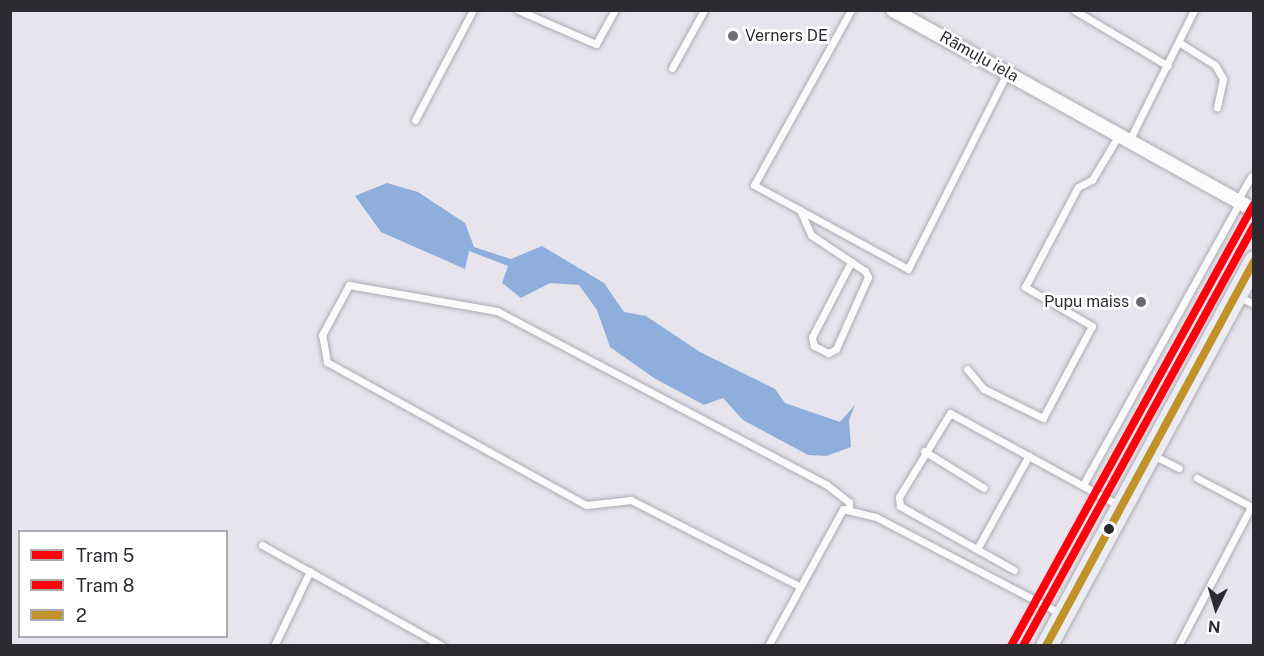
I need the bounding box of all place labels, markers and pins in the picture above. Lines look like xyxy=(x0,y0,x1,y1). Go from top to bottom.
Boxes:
place label: Verners DE xyxy=(745,26,828,46)
marker: Verners DE xyxy=(726,29,740,43)
place label: Pupu maiss xyxy=(1044,292,1129,312)
marker: Pupu maiss xyxy=(1134,295,1148,309)
unlabelled marker xyxy=(1103,523,1115,535)

